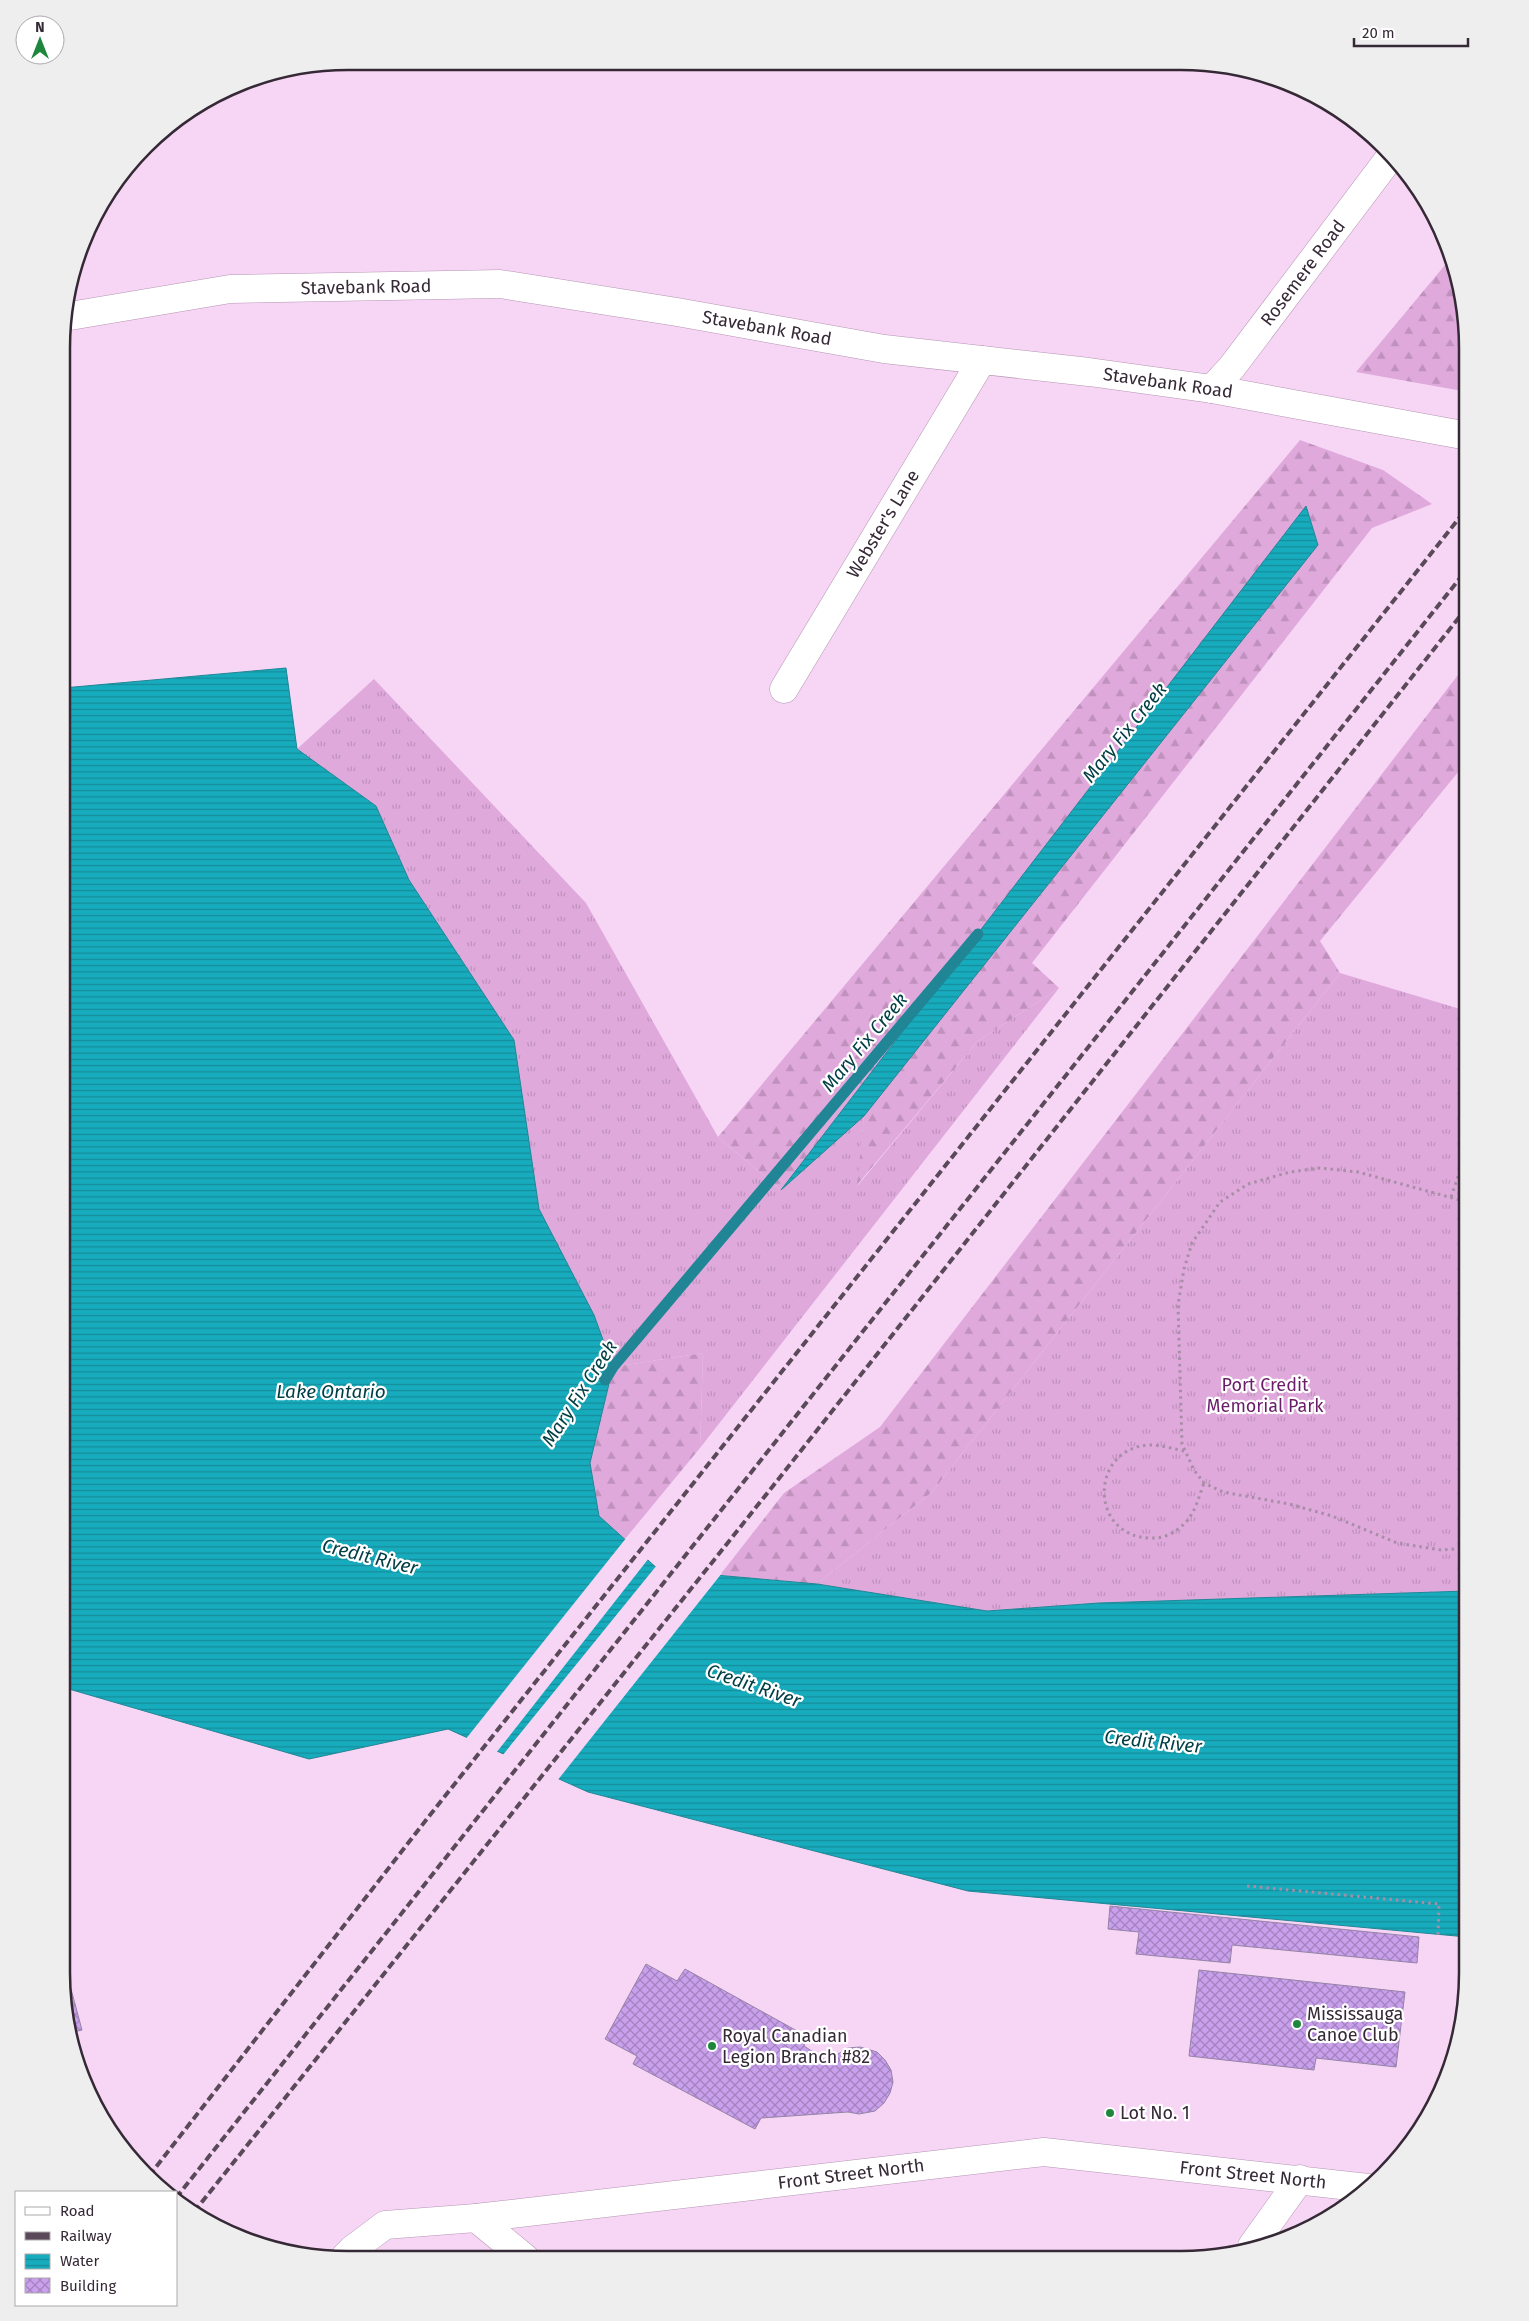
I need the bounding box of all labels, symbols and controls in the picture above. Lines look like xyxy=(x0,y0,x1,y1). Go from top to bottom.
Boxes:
north arrow xyxy=(15,15,65,65)
scale bar xyxy=(1354,15,1468,47)
text: N xyxy=(35,19,45,36)
text: 20 m xyxy=(1362,24,1395,42)
street label: Rosemere Road xyxy=(1256,216,1350,330)
street label: Stavebank Road xyxy=(300,275,432,299)
street label: Stavebank Road xyxy=(701,306,833,350)
street label: Stavebank Road xyxy=(1102,363,1234,403)
street label: Webster's Lane xyxy=(842,466,924,582)
water label: Mary Fix Creek xyxy=(1077,678,1172,787)
water label: Mary Fix Creek xyxy=(816,988,912,1096)
water label: Mary Fix Creek xyxy=(537,1336,622,1451)
park label: Port Credit Memorial Park xyxy=(1207,1374,1324,1417)
water label: Lake Ontario xyxy=(276,1380,386,1403)
water label: Credit River xyxy=(320,1534,421,1580)
water label: Credit River xyxy=(704,1659,804,1712)
water label: Credit River xyxy=(1103,1725,1203,1758)
place label: Mississauga Canoe Club xyxy=(1307,2003,1403,2046)
marker: Mississauga Canoe Club xyxy=(1291,2018,1303,2030)
place label: Royal Canadian Legion Branch #82 xyxy=(722,2025,870,2068)
marker: Royal Canadian Legion Branch #82 xyxy=(706,2040,718,2052)
place label: Lot No. 1 xyxy=(1120,2102,1190,2124)
marker: Lot No. 1 xyxy=(1104,2107,1116,2119)
street label: Front Street North xyxy=(777,2154,925,2194)
street label: Front Street North xyxy=(1179,2156,1327,2194)
legend xyxy=(15,2191,178,2306)
text: Road xyxy=(60,2202,95,2220)
text: Railway xyxy=(60,2227,112,2245)
text: Water xyxy=(60,2252,99,2270)
text: Building xyxy=(60,2277,116,2295)

